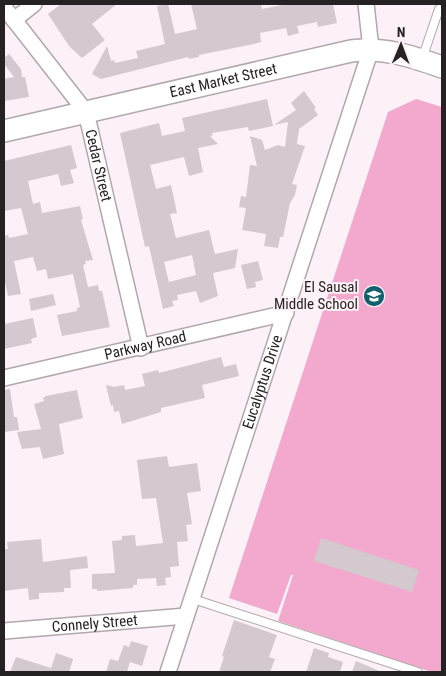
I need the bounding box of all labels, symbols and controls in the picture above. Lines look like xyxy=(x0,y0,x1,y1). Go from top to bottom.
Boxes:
north arrow xyxy=(376,20,426,70)
text: N xyxy=(397,24,406,40)
street label: East Market Street xyxy=(168,59,279,101)
street label: Cedar Street xyxy=(81,128,116,203)
place label: El Sausal Middle School xyxy=(274,278,358,313)
school or university icon: El Sausal Middle School xyxy=(362,284,386,308)
street label: Parkway Road xyxy=(103,327,188,364)
street label: Eucalyptus Drive xyxy=(239,333,286,431)
street label: Connely Street xyxy=(51,611,138,636)

